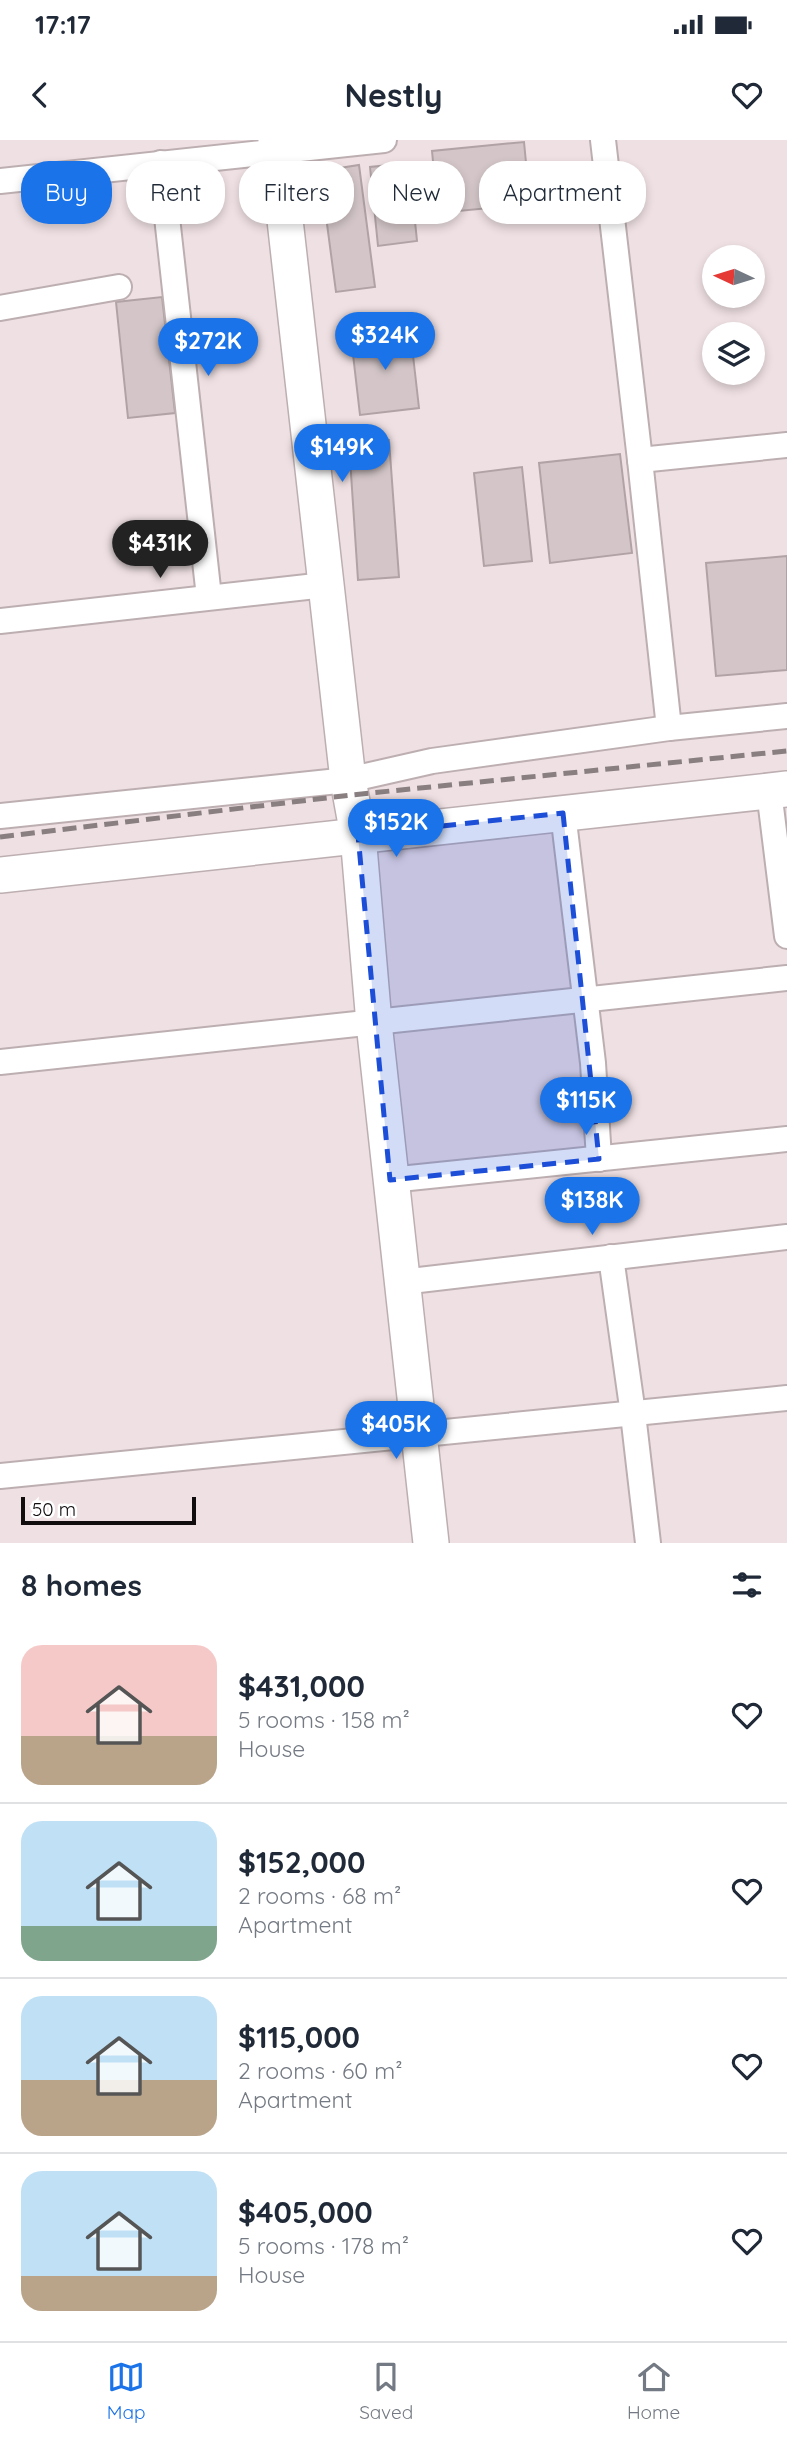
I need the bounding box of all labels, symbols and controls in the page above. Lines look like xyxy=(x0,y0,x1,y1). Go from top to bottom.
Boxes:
text: 17:17 xyxy=(35,8,91,41)
text: Nestly xyxy=(345,75,442,115)
icon: back xyxy=(21,76,59,114)
icon: heart xyxy=(728,76,766,114)
chip: Buy xyxy=(21,161,112,224)
chip: Rent xyxy=(126,161,225,224)
chip: Filters xyxy=(239,161,354,224)
chip: New xyxy=(368,161,465,224)
chip: Apartment xyxy=(479,161,646,224)
north arrow xyxy=(702,245,765,308)
map controls xyxy=(702,245,765,385)
pin: $324K xyxy=(336,313,434,372)
pin: $272K xyxy=(159,318,257,378)
text: $324K xyxy=(351,320,419,349)
button: layers xyxy=(702,322,765,385)
text: $272K xyxy=(174,326,242,355)
pin: $149K xyxy=(293,424,391,484)
text: $149K xyxy=(310,432,374,461)
pin: $431K xyxy=(111,520,209,580)
text: $431K xyxy=(128,528,192,557)
pin: $152K xyxy=(347,800,445,859)
text: $152K xyxy=(364,807,428,836)
pin: $115K xyxy=(537,1077,635,1137)
text: $115K xyxy=(556,1085,616,1114)
pin: $138K xyxy=(543,1178,641,1237)
text: $138K xyxy=(561,1185,623,1214)
pin: $405K xyxy=(347,1402,445,1461)
text: $405K xyxy=(361,1409,431,1438)
scale bar xyxy=(21,1494,196,1526)
text: 50 m xyxy=(32,1497,76,1521)
text: 8 homes xyxy=(21,1566,142,1604)
icon: filters xyxy=(728,1566,766,1604)
text: $431,000 xyxy=(238,1667,365,1705)
icon: home xyxy=(77,1673,161,1757)
icon: heart xyxy=(728,1696,766,1734)
text: 5 rooms · 158 m² xyxy=(238,1705,410,1734)
text: House xyxy=(238,1734,305,1763)
text: $152,000 xyxy=(238,1843,365,1881)
icon: home xyxy=(77,1849,161,1933)
icon: heart xyxy=(728,1872,766,1910)
text: 2 rooms · 68 m² xyxy=(238,1881,401,1910)
text: Apartment xyxy=(238,1910,352,1939)
text: $115,000 xyxy=(238,2018,360,2056)
icon: home xyxy=(77,2024,161,2108)
icon: heart xyxy=(728,2047,766,2085)
text: 2 rooms · 60 m² xyxy=(238,2056,403,2085)
text: Apartment xyxy=(238,2085,352,2114)
text: $405,000 xyxy=(238,2193,373,2231)
icon: home xyxy=(77,2199,161,2283)
icon: heart xyxy=(728,2222,766,2260)
text: 5 rooms · 178 m² xyxy=(238,2231,409,2260)
text: House xyxy=(238,2260,305,2289)
tab: Map xyxy=(107,2358,146,2424)
tab: Saved xyxy=(359,2358,413,2424)
tab: Home xyxy=(627,2358,680,2424)

